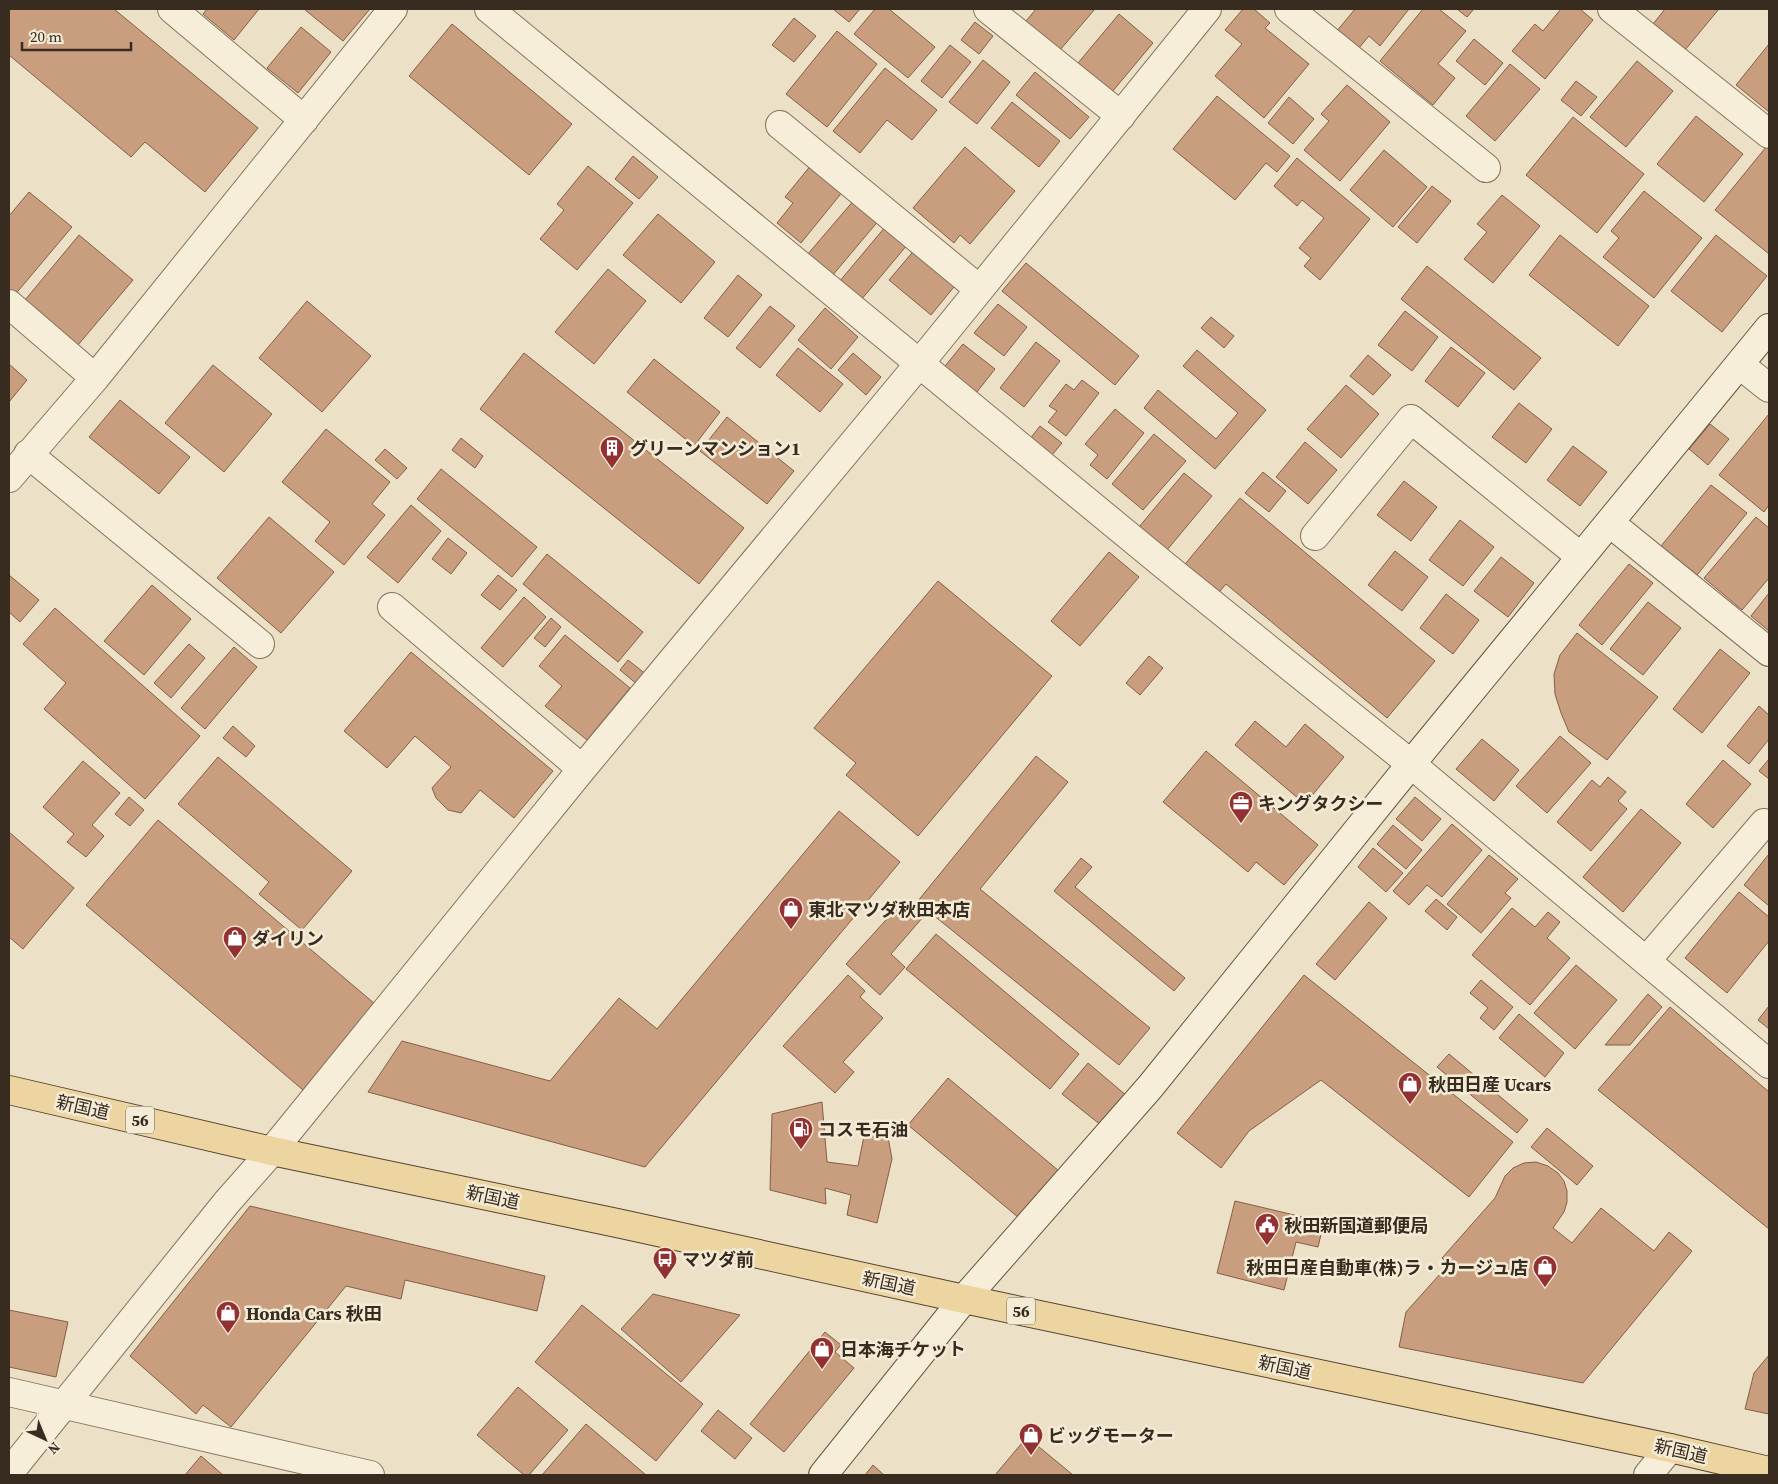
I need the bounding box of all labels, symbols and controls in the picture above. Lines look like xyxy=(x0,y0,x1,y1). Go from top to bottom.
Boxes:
scale bar xyxy=(22,20,131,52)
text: 20 m xyxy=(30,26,62,47)
building icon: グリーンマンション1 xyxy=(599,435,625,469)
place label: グリーンマンション1 xyxy=(630,436,801,461)
office icon: キングタクシー xyxy=(1228,790,1254,824)
place label: キングタクシー xyxy=(1258,791,1383,816)
shop icon: 東北マツダ秋田本店 xyxy=(778,896,804,930)
place label: 東北マツダ秋田本店 xyxy=(808,897,970,922)
shop icon: ダイリン xyxy=(222,925,248,959)
place label: ダイリン xyxy=(252,926,324,951)
shop icon: 秋田日産 Ucars xyxy=(1397,1071,1423,1105)
place label: 秋田日産 Ucars xyxy=(1428,1072,1551,1097)
street label: 新国道 xyxy=(54,1089,112,1125)
road number: 56 xyxy=(126,1106,154,1134)
fuel station icon: コスモ石油 xyxy=(788,1116,814,1150)
place label: コスモ石油 xyxy=(818,1117,908,1142)
street label: 新国道 xyxy=(464,1179,522,1215)
public building icon: 秋田新国道郵便局 xyxy=(1254,1212,1280,1246)
place label: 秋田新国道郵便局 xyxy=(1284,1213,1428,1238)
bus stop icon: マツダ前 xyxy=(652,1246,678,1280)
place label: マツダ前 xyxy=(682,1247,754,1272)
shop icon: 秋田日産自動車(株)ラ・カージュ店 xyxy=(1532,1254,1558,1288)
place label: 秋田日産自動車(株)ラ・カージュ店 xyxy=(1246,1255,1528,1280)
street label: 新国道 xyxy=(860,1265,918,1301)
road number: 56 xyxy=(1007,1298,1035,1324)
shop icon: Honda Cars 秋田 xyxy=(215,1300,241,1334)
place label: Honda Cars 秋田 xyxy=(246,1301,381,1326)
shop icon: 日本海チケット xyxy=(809,1336,835,1370)
place label: 日本海チケット xyxy=(840,1337,966,1362)
street label: 新国道 xyxy=(1256,1349,1314,1385)
north arrow xyxy=(20,1414,70,1464)
shop icon: ビッグモーター xyxy=(1018,1422,1044,1456)
place label: ビッグモーター xyxy=(1048,1423,1174,1448)
street label: 新国道 xyxy=(1652,1433,1710,1469)
text: N xyxy=(43,1438,65,1459)

